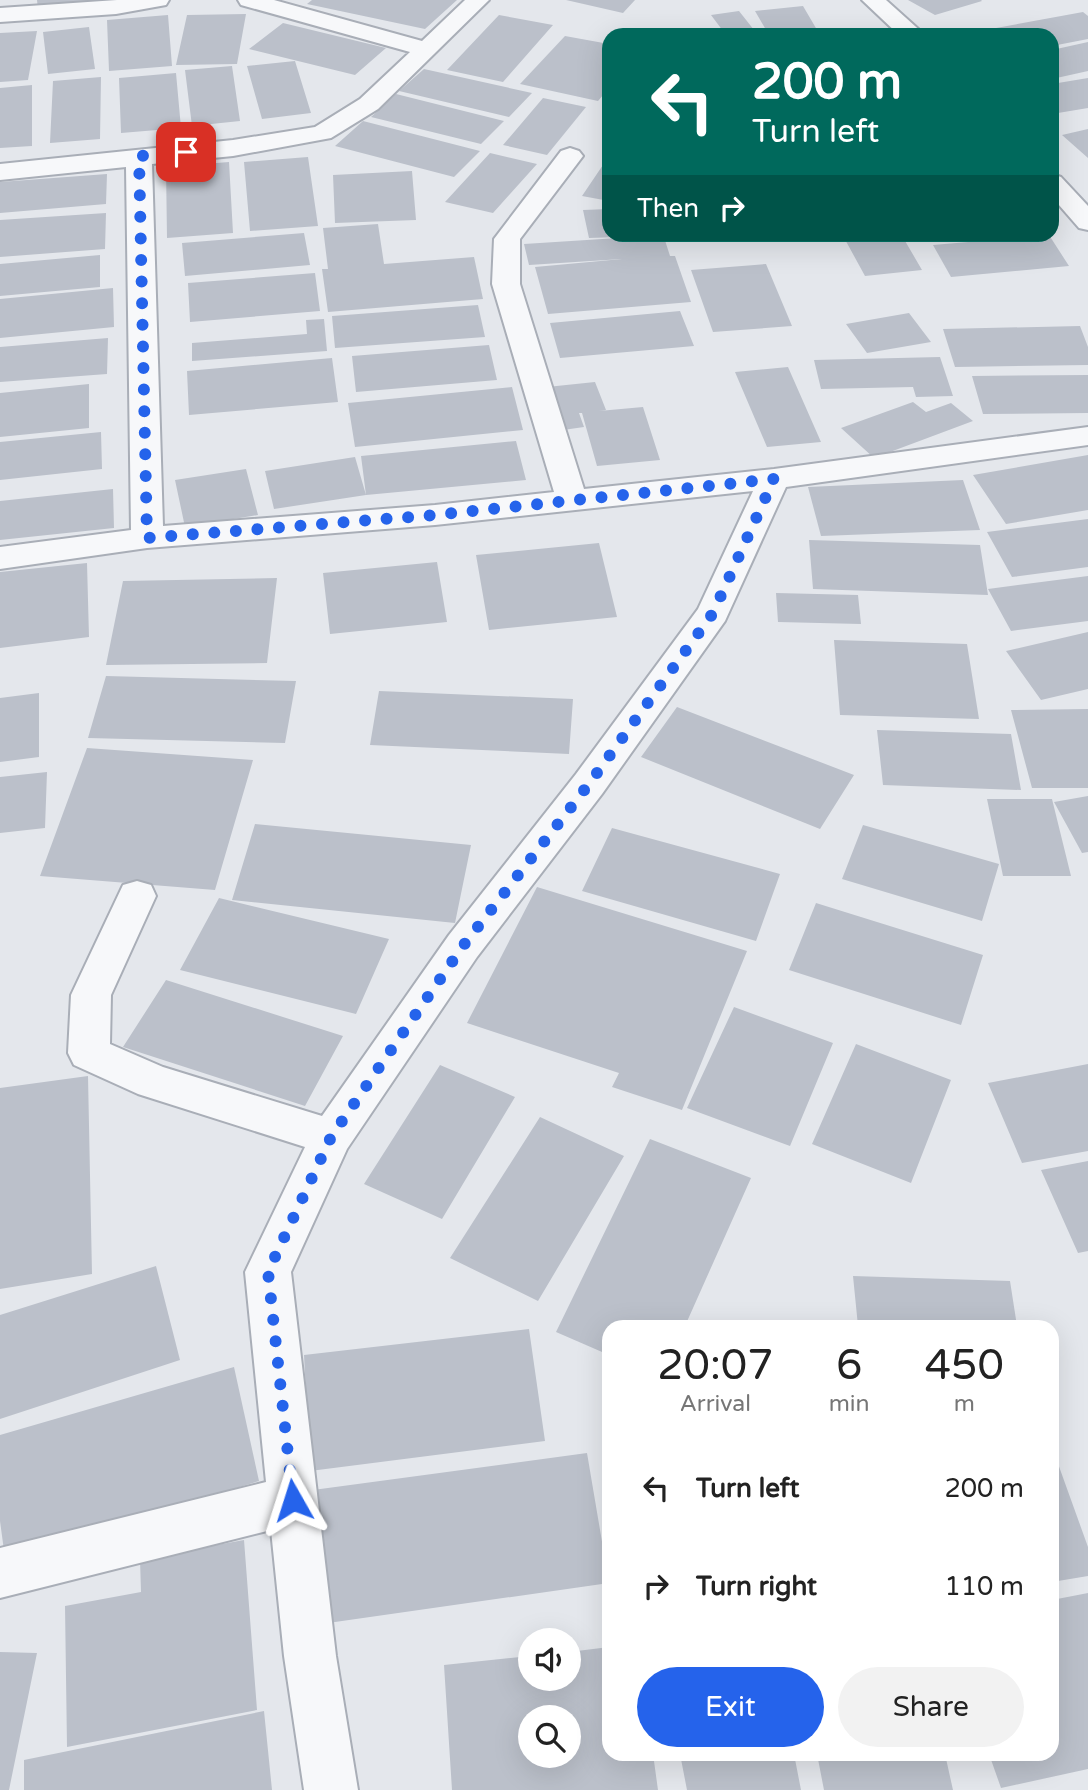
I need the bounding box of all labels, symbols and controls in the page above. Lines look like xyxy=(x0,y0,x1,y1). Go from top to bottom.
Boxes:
text: 200 m xyxy=(752,53,902,112)
icon: left xyxy=(637,56,728,147)
text: Turn left xyxy=(752,113,879,151)
pin xyxy=(156,122,216,182)
icon: arrive xyxy=(167,133,205,171)
icon: right xyxy=(713,189,751,227)
text: Then xyxy=(637,193,699,224)
text: 20:07 xyxy=(657,1340,774,1391)
text: 6 xyxy=(836,1340,862,1391)
text: 450 xyxy=(925,1340,1004,1391)
text: Arrival xyxy=(680,1390,751,1418)
text: min xyxy=(829,1390,870,1418)
text: m xyxy=(954,1390,975,1418)
position arrow xyxy=(256,1463,330,1537)
icon: left xyxy=(637,1469,675,1507)
text: Turn left xyxy=(696,1473,799,1504)
text: 200 m xyxy=(944,1473,1024,1504)
icon: right xyxy=(637,1567,675,1605)
text: Turn right xyxy=(696,1571,817,1602)
text: 110 m xyxy=(944,1571,1024,1602)
map controls xyxy=(518,1628,581,1768)
button: sound xyxy=(518,1628,581,1691)
button: Exit xyxy=(637,1667,824,1747)
button: Share xyxy=(838,1667,1024,1747)
button: search xyxy=(518,1705,581,1768)

